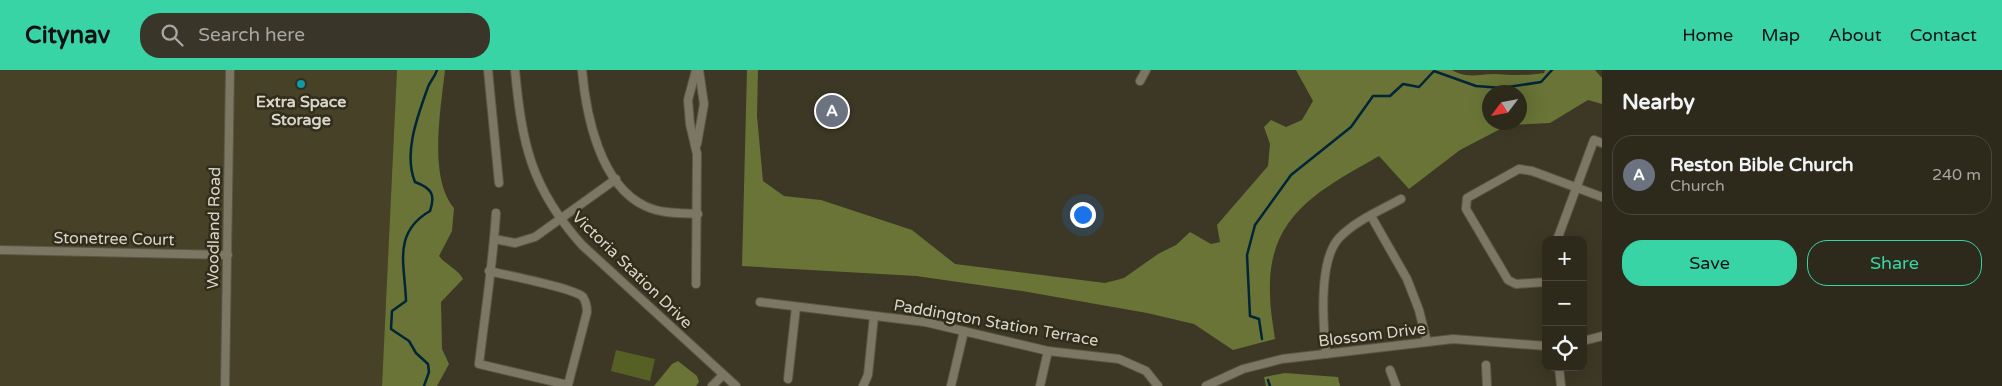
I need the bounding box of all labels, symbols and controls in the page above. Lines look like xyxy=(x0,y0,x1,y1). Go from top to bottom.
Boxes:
search box xyxy=(140,13,490,58)
text: Citynav xyxy=(25,21,110,50)
icon: search xyxy=(158,21,186,49)
text: Search here xyxy=(198,24,305,46)
text: Home xyxy=(1682,24,1733,46)
text: Map xyxy=(1761,24,1800,46)
text: About xyxy=(1828,24,1882,46)
text: Contact xyxy=(1910,24,1977,46)
marker: Extra Space Storage xyxy=(295,78,307,90)
north arrow xyxy=(1482,85,1527,130)
text: Nearby xyxy=(1622,90,1695,115)
place label: Extra Space Storage xyxy=(256,92,346,130)
pin: A xyxy=(816,92,848,130)
text: Reston Bible Church xyxy=(1670,154,1854,176)
text: A xyxy=(1633,165,1645,185)
text: 240 m xyxy=(1932,165,1981,185)
street label: Woodland Road xyxy=(203,167,225,289)
text: Church xyxy=(1670,176,1725,196)
your location xyxy=(1070,202,1096,228)
street label: Victoria Station Drive xyxy=(568,207,696,333)
street label: Stonetree Court xyxy=(53,228,175,250)
map controls xyxy=(1542,236,1587,371)
button: + xyxy=(1542,236,1587,281)
button: Save xyxy=(1622,240,1797,286)
button: Share xyxy=(1807,240,1982,286)
button: − xyxy=(1542,281,1587,326)
street label: Paddington Station Terrace xyxy=(892,295,1100,351)
street label: Blossom Drive xyxy=(1317,318,1427,352)
button: locate xyxy=(1542,326,1587,371)

